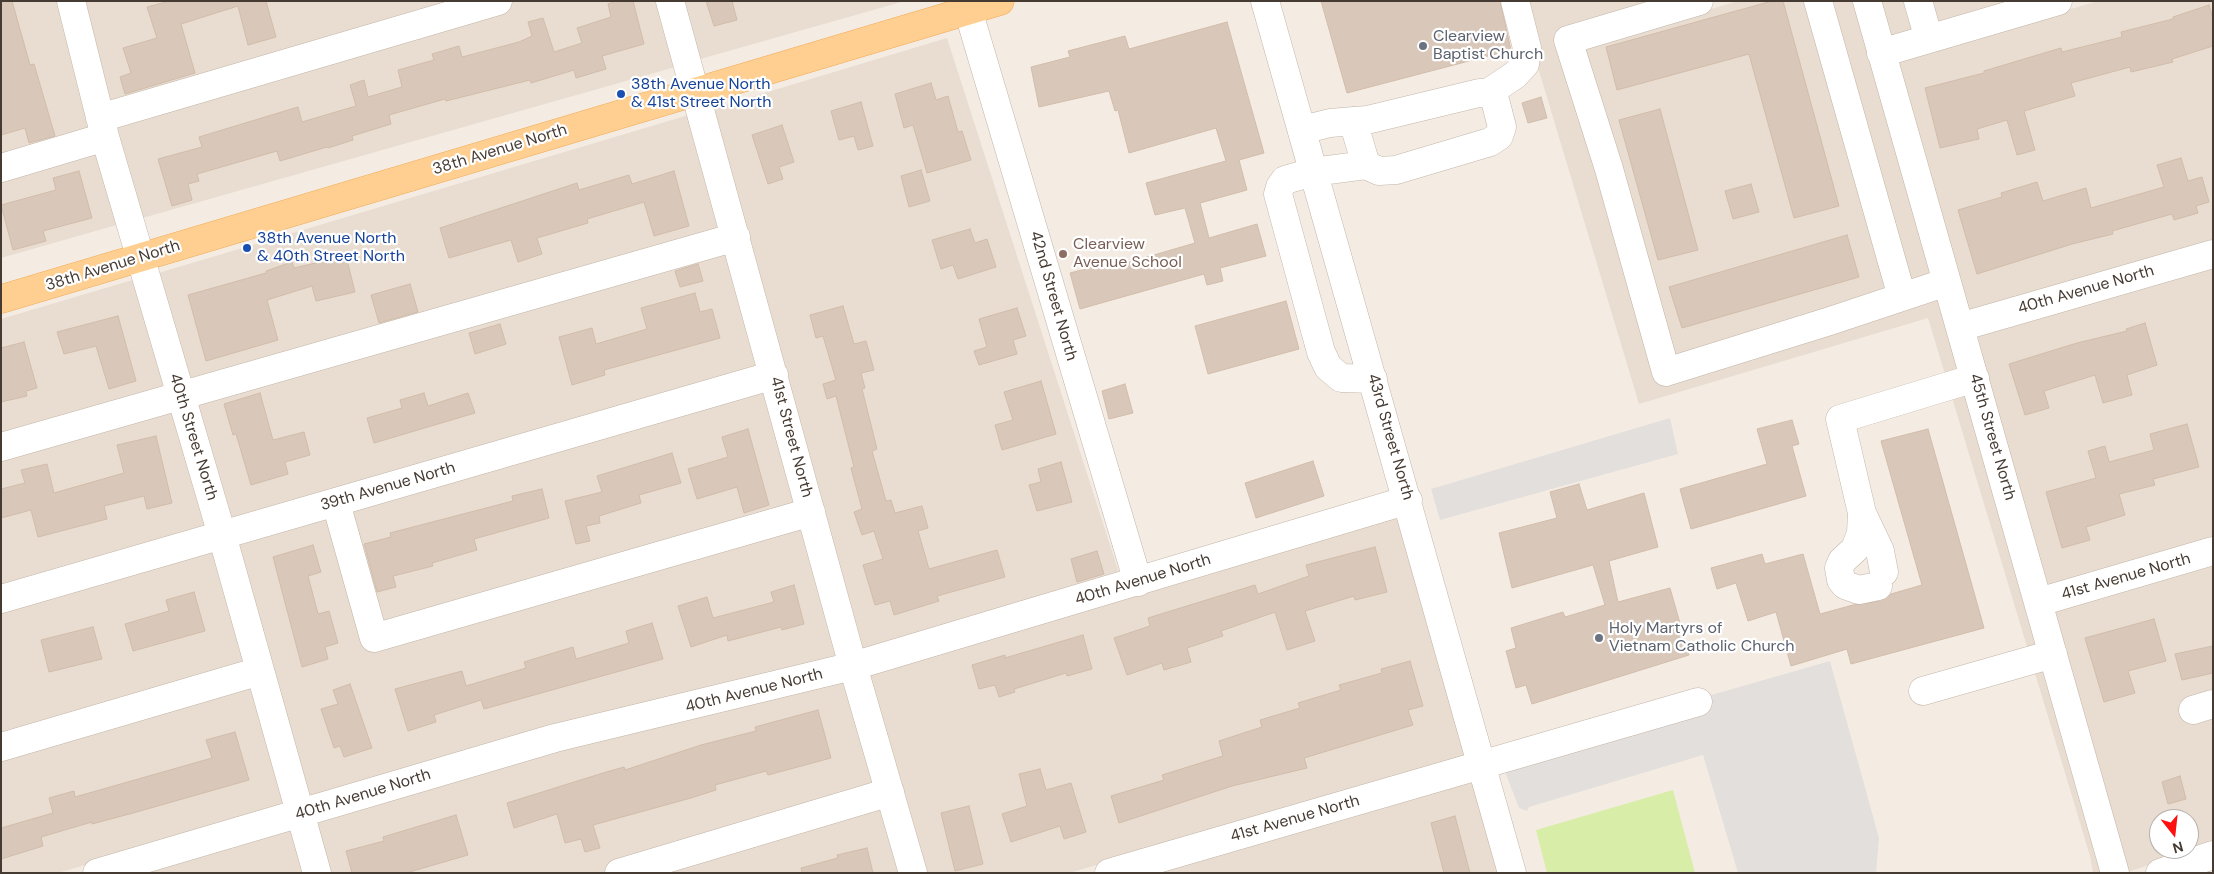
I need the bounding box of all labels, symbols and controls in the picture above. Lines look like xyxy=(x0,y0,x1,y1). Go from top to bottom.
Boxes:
place label: Clearview Baptist Church xyxy=(1433,27,1543,65)
marker: Clearview Baptist Church xyxy=(1417,40,1429,52)
place label: 38th Avenue North & 41st Street North xyxy=(631,75,771,113)
marker: 38th Avenue North & 41st Street North xyxy=(615,88,627,100)
street label: 38th Avenue North xyxy=(431,120,569,180)
place label: 38th Avenue North & 40th Street North xyxy=(257,229,405,267)
street label: 42nd Street North xyxy=(1025,229,1081,363)
place label: Clearview Avenue School xyxy=(1073,235,1182,273)
street label: 38th Avenue North xyxy=(44,236,182,296)
marker: 38th Avenue North & 40th Street North xyxy=(241,242,253,254)
marker: Clearview Avenue School xyxy=(1057,248,1069,260)
street label: 40th Avenue North xyxy=(2016,261,2156,319)
street label: 40th Street North xyxy=(165,371,221,503)
street label: 43rd Street North xyxy=(1363,372,1417,502)
street label: 45th Street North xyxy=(1965,372,2019,502)
street label: 41st Street North xyxy=(766,374,816,500)
street label: 39th Avenue North xyxy=(318,459,458,515)
street label: 41st Avenue North xyxy=(2059,549,2193,605)
street label: 40th Avenue North xyxy=(1073,550,1213,610)
place label: Holy Martyrs of Vietnam Catholic Church xyxy=(1609,619,1795,657)
marker: Holy Martyrs of Vietnam Catholic Church xyxy=(1593,632,1605,644)
street label: 40th Avenue North xyxy=(683,665,825,717)
street label: 40th Avenue North xyxy=(293,765,433,825)
street label: 41st Avenue North xyxy=(1228,791,1362,847)
north arrow xyxy=(2149,809,2199,859)
text: N xyxy=(2170,837,2185,858)

